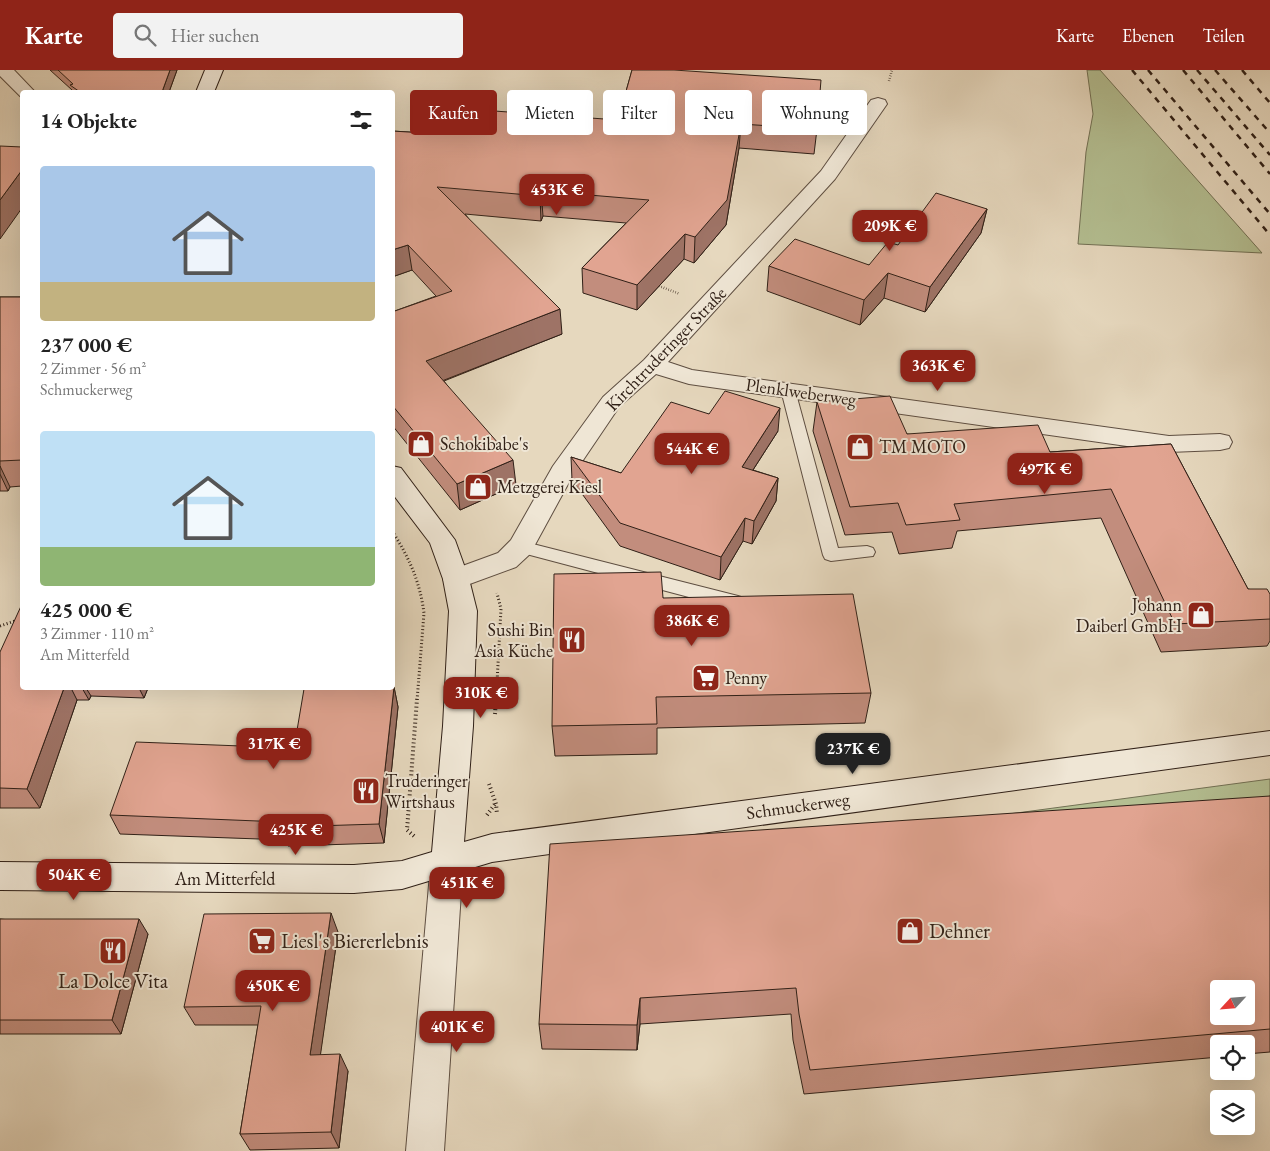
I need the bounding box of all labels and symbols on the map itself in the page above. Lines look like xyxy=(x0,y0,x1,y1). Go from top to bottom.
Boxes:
pin: 453K € xyxy=(516,174,598,216)
pin: 209K € xyxy=(849,210,931,252)
street label: Kirchtruderinger Straße xyxy=(600,282,731,416)
pin: 363K € xyxy=(897,350,979,392)
street label: Plenklweberweg xyxy=(744,372,858,411)
shop icon: Schokibabe's xyxy=(406,429,436,459)
place label: Schokibabe's xyxy=(440,432,528,455)
pin: 544K € xyxy=(651,432,733,475)
shop icon: TM MOTO xyxy=(845,432,875,462)
place label: TM MOTO xyxy=(879,435,966,458)
pin: 497K € xyxy=(1004,452,1086,495)
shop icon: Metzgerei Kiesl xyxy=(463,472,493,502)
place label: Metzgerei Kiesl xyxy=(497,475,602,498)
place label: Johann Daiberl GmbH xyxy=(1076,593,1182,637)
shop icon: Johann Daiberl GmbH xyxy=(1186,600,1216,630)
pin: 386K € xyxy=(651,604,733,647)
place label: Sushi Bin Asia Küche xyxy=(473,618,553,662)
restaurant icon: Sushi Bin Asia Küche xyxy=(557,625,587,655)
supermarket icon: Penny xyxy=(691,663,721,693)
place label: Penny xyxy=(725,666,767,689)
pin: 310K € xyxy=(440,676,522,719)
pin: 317K € xyxy=(233,728,315,770)
pin: 237K € xyxy=(812,732,894,775)
place label: Truderinger Wirtshaus xyxy=(385,769,468,813)
restaurant icon: Truderinger Wirtshaus xyxy=(351,776,381,806)
street label: Schmuckerweg xyxy=(745,787,851,824)
pin: 425K € xyxy=(255,814,337,856)
pin: 504K € xyxy=(33,858,115,901)
pin: 451K € xyxy=(426,866,508,909)
street label: Am Mitterfeld xyxy=(174,867,276,890)
shop icon: Dehner xyxy=(895,916,925,946)
place label: Dehner xyxy=(929,917,990,944)
supermarket icon: Liesl's Biererlebnis xyxy=(247,926,277,956)
place label: Liesl's Biererlebnis xyxy=(281,927,429,954)
restaurant icon: La Dolce Vita xyxy=(98,936,128,966)
place label: La Dolce Vita xyxy=(58,967,169,994)
pin: 450K € xyxy=(232,970,314,1012)
north arrow xyxy=(1210,980,1255,1025)
pin: 401K € xyxy=(416,1010,498,1053)

